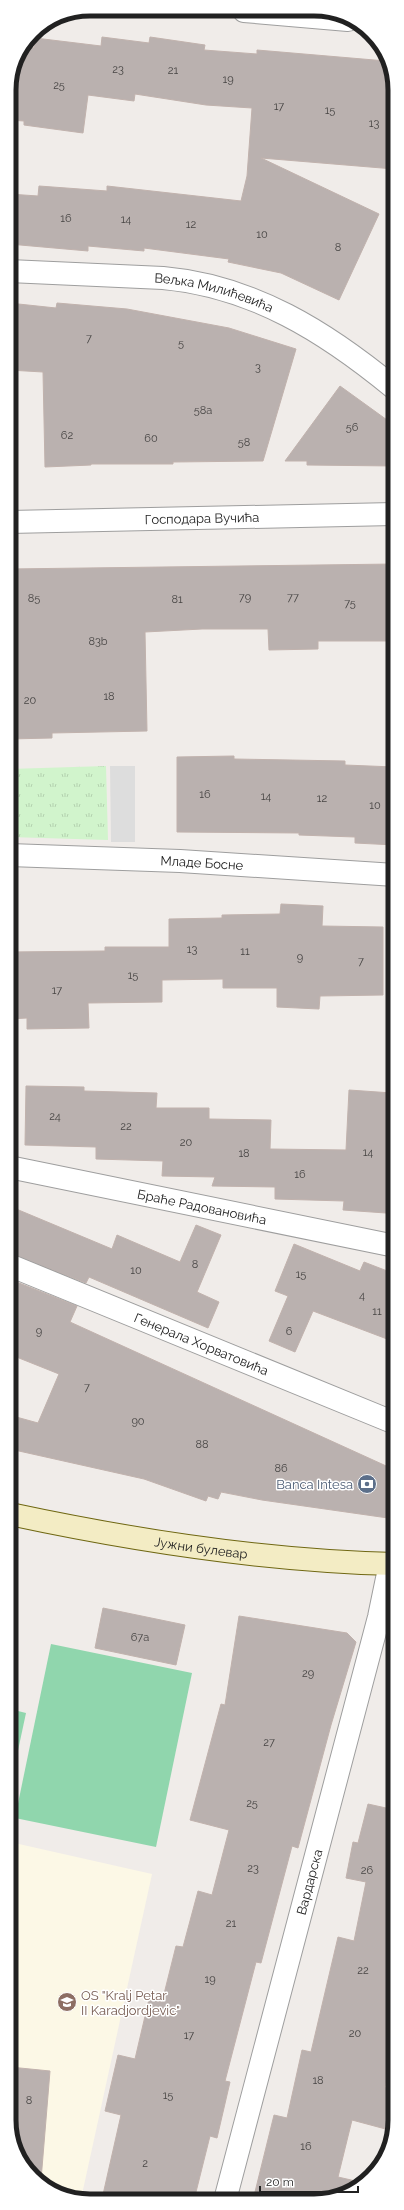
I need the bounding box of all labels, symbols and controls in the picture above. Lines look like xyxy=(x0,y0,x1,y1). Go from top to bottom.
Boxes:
house number: 23 xyxy=(112,63,124,76)
house number: 21 xyxy=(168,64,179,77)
house number: 19 xyxy=(222,73,234,86)
house number: 25 xyxy=(53,79,65,92)
house number: 17 xyxy=(274,100,284,113)
house number: 15 xyxy=(325,104,335,117)
house number: 13 xyxy=(369,117,379,130)
house number: 16 xyxy=(60,212,72,225)
house number: 14 xyxy=(121,213,131,226)
house number: 12 xyxy=(186,218,196,231)
house number: 10 xyxy=(256,228,268,241)
house number: 8 xyxy=(335,241,341,254)
street label: Вељка Милићевића xyxy=(154,270,276,315)
house number: 7 xyxy=(86,332,92,345)
house number: 5 xyxy=(178,337,184,350)
house number: 3 xyxy=(255,361,261,374)
house number: 58a xyxy=(194,404,212,417)
house number: 56 xyxy=(346,421,359,434)
house number: 62 xyxy=(61,429,73,442)
house number: 60 xyxy=(144,432,158,445)
house number: 58 xyxy=(238,436,250,449)
street label: Господара Вучића xyxy=(144,509,259,527)
house number: 79 xyxy=(239,591,251,604)
house number: 77 xyxy=(287,591,299,604)
house number: 85 xyxy=(28,592,40,605)
house number: 81 xyxy=(171,593,183,606)
house number: 75 xyxy=(344,597,356,610)
house number: 83b xyxy=(88,635,108,648)
house number: 18 xyxy=(103,690,115,703)
house number: 20 xyxy=(24,694,36,707)
house number: 16 xyxy=(199,788,211,801)
house number: 14 xyxy=(261,790,271,803)
house number: 12 xyxy=(317,792,327,805)
house number: 10 xyxy=(369,799,381,812)
street label: Младе Босне xyxy=(160,853,244,873)
house number: 13 xyxy=(187,943,197,956)
house number: 11 xyxy=(240,945,250,958)
house number: 9 xyxy=(297,951,303,964)
house number: 7 xyxy=(358,955,364,968)
house number: 15 xyxy=(128,969,138,982)
house number: 17 xyxy=(52,984,62,997)
house number: 24 xyxy=(49,1110,61,1123)
house number: 22 xyxy=(120,1120,132,1133)
house number: 20 xyxy=(180,1136,192,1149)
house number: 14 xyxy=(363,1146,373,1159)
house number: 18 xyxy=(238,1147,250,1160)
house number: 16 xyxy=(294,1168,306,1181)
street label: Браће Радовановића xyxy=(136,1186,268,1227)
house number: 8 xyxy=(192,1258,198,1271)
house number: 10 xyxy=(130,1264,142,1277)
house number: 15 xyxy=(296,1268,306,1281)
house number: 4 xyxy=(359,1289,365,1302)
house number: 11 xyxy=(372,1305,382,1318)
street label: Генерала Хорватовића xyxy=(132,1310,271,1378)
house number: 9 xyxy=(36,1325,42,1338)
house number: 6 xyxy=(286,1325,293,1338)
house number: 7 xyxy=(84,1381,90,1394)
house number: 90 xyxy=(131,1415,145,1428)
house number: 88 xyxy=(195,1438,209,1451)
house number: 86 xyxy=(274,1462,288,1475)
bank icon: Banca Intesa xyxy=(356,1473,378,1495)
place label: Banca Intesa xyxy=(276,1477,353,1492)
street label: Јужни булевар xyxy=(153,1534,248,1561)
house number: 67a xyxy=(131,1631,149,1644)
house number: 29 xyxy=(302,1667,314,1680)
house number: 27 xyxy=(263,1736,275,1749)
house number: 25 xyxy=(246,1797,258,1810)
street label: Вардарска xyxy=(293,1847,325,1916)
house number: 23 xyxy=(247,1862,259,1875)
house number: 26 xyxy=(361,1864,374,1877)
house number: 21 xyxy=(226,1917,237,1930)
house number: 22 xyxy=(357,1964,369,1977)
house number: 19 xyxy=(204,1973,216,1986)
place label: OS "Kralj Petar II Karadjordjevic" xyxy=(81,1988,180,2018)
school or university icon: OS "Kralj Petar II Karadjordjevic" xyxy=(56,1991,78,2013)
house number: 20 xyxy=(349,2027,361,2040)
house number: 17 xyxy=(184,2029,194,2042)
house number: 18 xyxy=(312,2074,324,2087)
house number: 15 xyxy=(163,2089,173,2102)
house number: 8 xyxy=(26,2094,32,2107)
house number: 16 xyxy=(300,2140,312,2153)
house number: 2 xyxy=(142,2157,148,2170)
scale bar xyxy=(260,2168,358,2194)
text: 20 m xyxy=(266,2175,294,2189)

